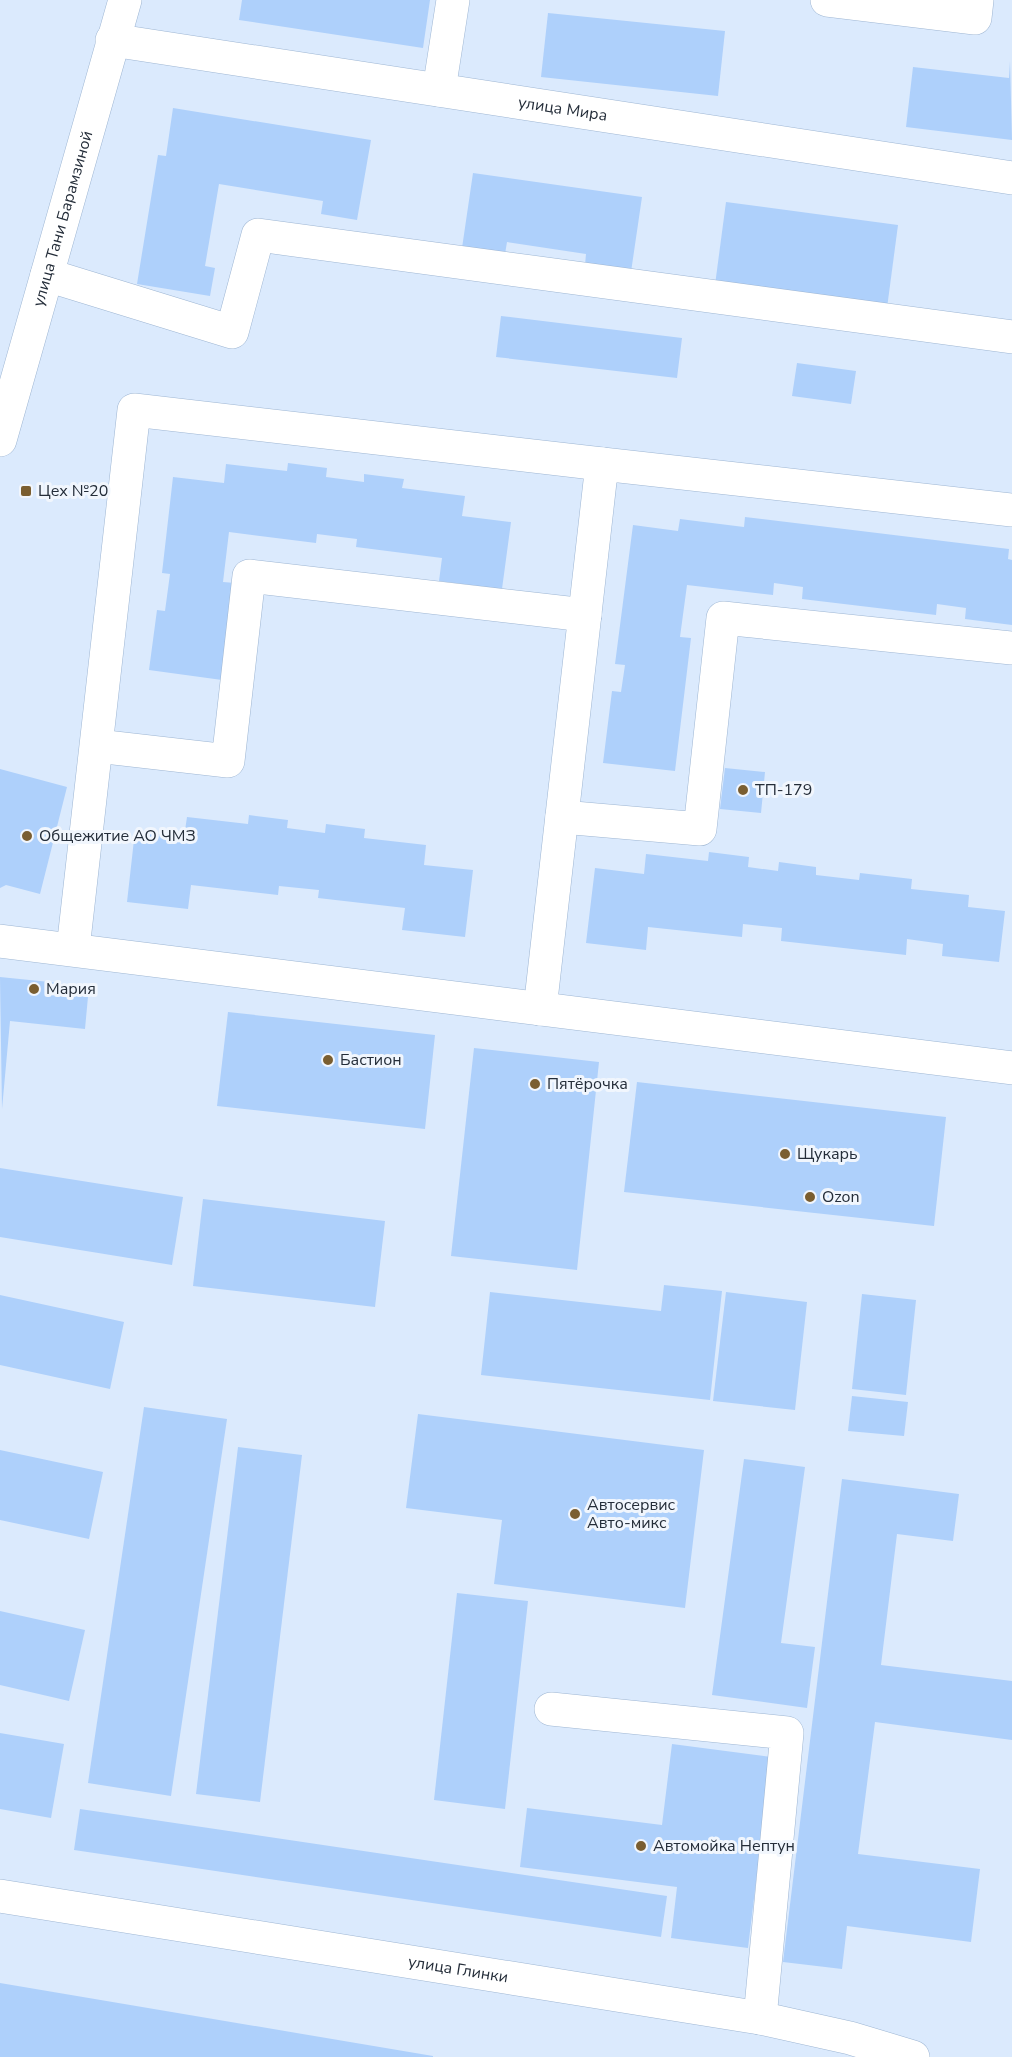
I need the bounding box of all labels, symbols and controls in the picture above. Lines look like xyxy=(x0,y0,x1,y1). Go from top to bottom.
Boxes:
street label: улица Мира xyxy=(517,91,609,127)
street label: улица Тани Барамзиной xyxy=(27,128,98,309)
place label: Цех №20 xyxy=(38,480,108,502)
marker: Цех №20 xyxy=(19,484,33,498)
place label: ТП-179 xyxy=(755,779,812,801)
marker: ТП-179 xyxy=(736,783,750,797)
place label: Общежитие АО ЧМЗ xyxy=(39,825,196,847)
marker: Общежитие АО ЧМЗ xyxy=(20,829,34,843)
place label: Мария xyxy=(46,978,96,1000)
marker: Мария xyxy=(27,982,41,996)
place label: Бастион xyxy=(340,1049,402,1071)
marker: Бастион xyxy=(321,1053,335,1067)
place label: Пятёрочка xyxy=(547,1073,628,1095)
marker: Пятёрочка xyxy=(528,1077,542,1091)
place label: Щукарь xyxy=(797,1143,858,1165)
marker: Щукарь xyxy=(778,1147,792,1161)
place label: Ozon xyxy=(822,1186,860,1208)
marker: Ozon xyxy=(803,1190,817,1204)
place label: Автосервис Авто-микс xyxy=(587,1494,676,1534)
marker: Автосервис Авто-микс xyxy=(568,1507,582,1521)
place label: Автомойка Нептун xyxy=(653,1835,795,1857)
marker: Автомойка Нептун xyxy=(634,1839,648,1853)
street label: улица Глинки xyxy=(407,1951,510,1988)

